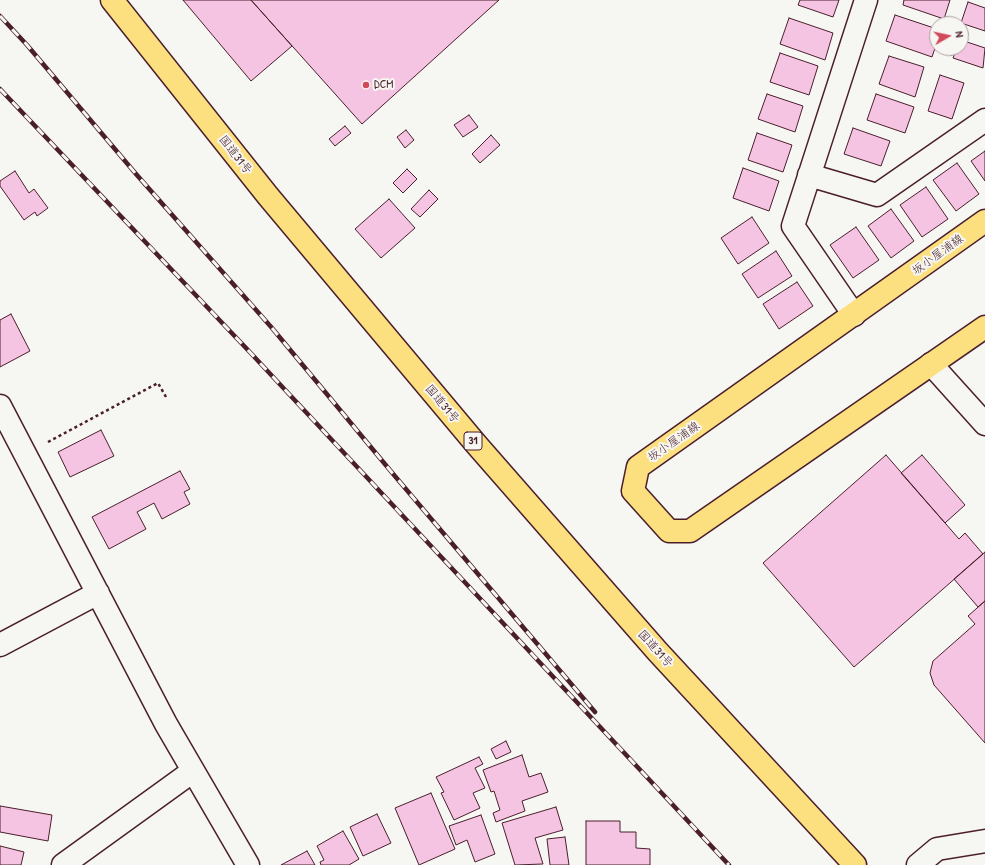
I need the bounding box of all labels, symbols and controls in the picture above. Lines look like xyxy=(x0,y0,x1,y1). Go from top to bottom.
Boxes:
north arrow xyxy=(929,16,969,56)
text: N xyxy=(952,30,967,38)
place label: DCM xyxy=(374,78,393,92)
marker: DCM xyxy=(361,80,371,90)
street label: 国道31号 xyxy=(215,133,255,177)
street label: 坂小屋浦線 xyxy=(909,232,967,278)
street label: 国道31号 xyxy=(422,382,462,426)
street label: 坂小屋浦線 xyxy=(645,419,703,465)
road number: 31 xyxy=(464,432,482,450)
street label: 国道31号 xyxy=(634,627,676,671)

